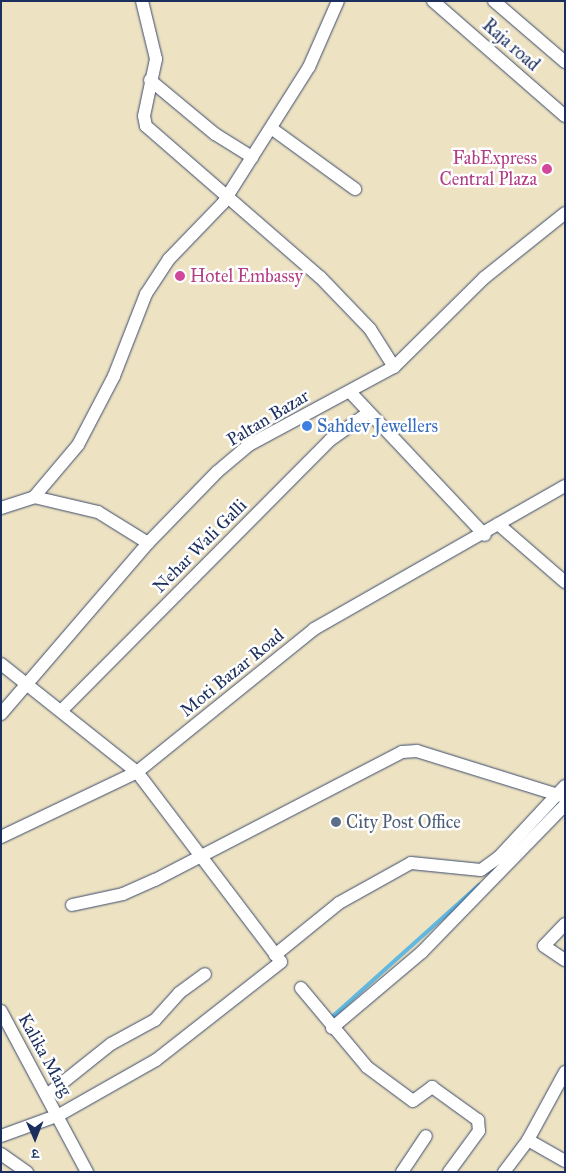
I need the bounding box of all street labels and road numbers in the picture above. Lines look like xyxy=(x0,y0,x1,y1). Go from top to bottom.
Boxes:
street label: Raja road xyxy=(478,14,544,76)
street label: Paltan Bazar xyxy=(223,385,313,451)
street label: Nehar Wali Galli xyxy=(149,495,251,597)
street label: Moti Bazar Road xyxy=(176,625,288,721)
street label: Kalika Marg xyxy=(13,1010,77,1100)

